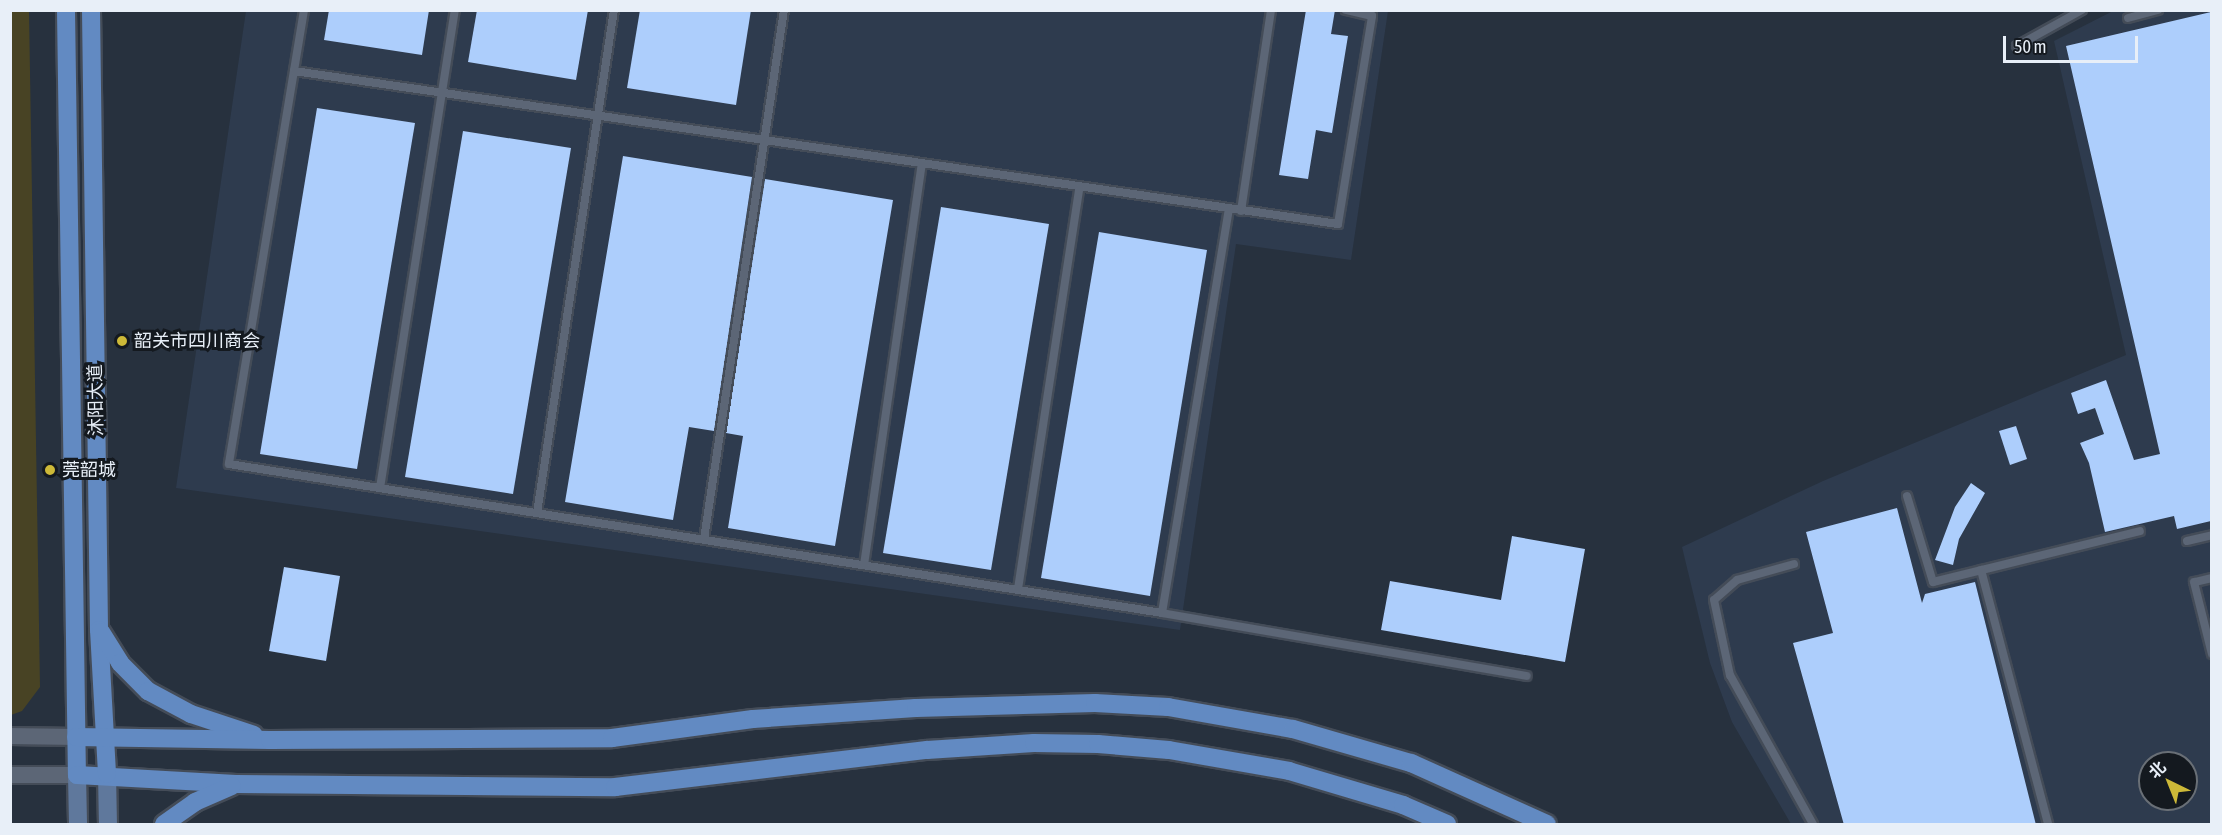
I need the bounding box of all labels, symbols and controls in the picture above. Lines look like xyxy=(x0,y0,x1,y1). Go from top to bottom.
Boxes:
scale bar xyxy=(2006,24,2141,62)
text: 50 m xyxy=(2014,36,2046,57)
place label: 韶关市四川商会 xyxy=(134,330,260,352)
marker: 韶关市四川商会 xyxy=(115,334,129,348)
street label: 沐阳大道 xyxy=(85,364,107,436)
place label: 莞韶城 xyxy=(62,459,116,481)
marker: 莞韶城 xyxy=(43,463,57,477)
north arrow xyxy=(2138,751,2198,811)
text: 北 xyxy=(2145,757,2169,781)

